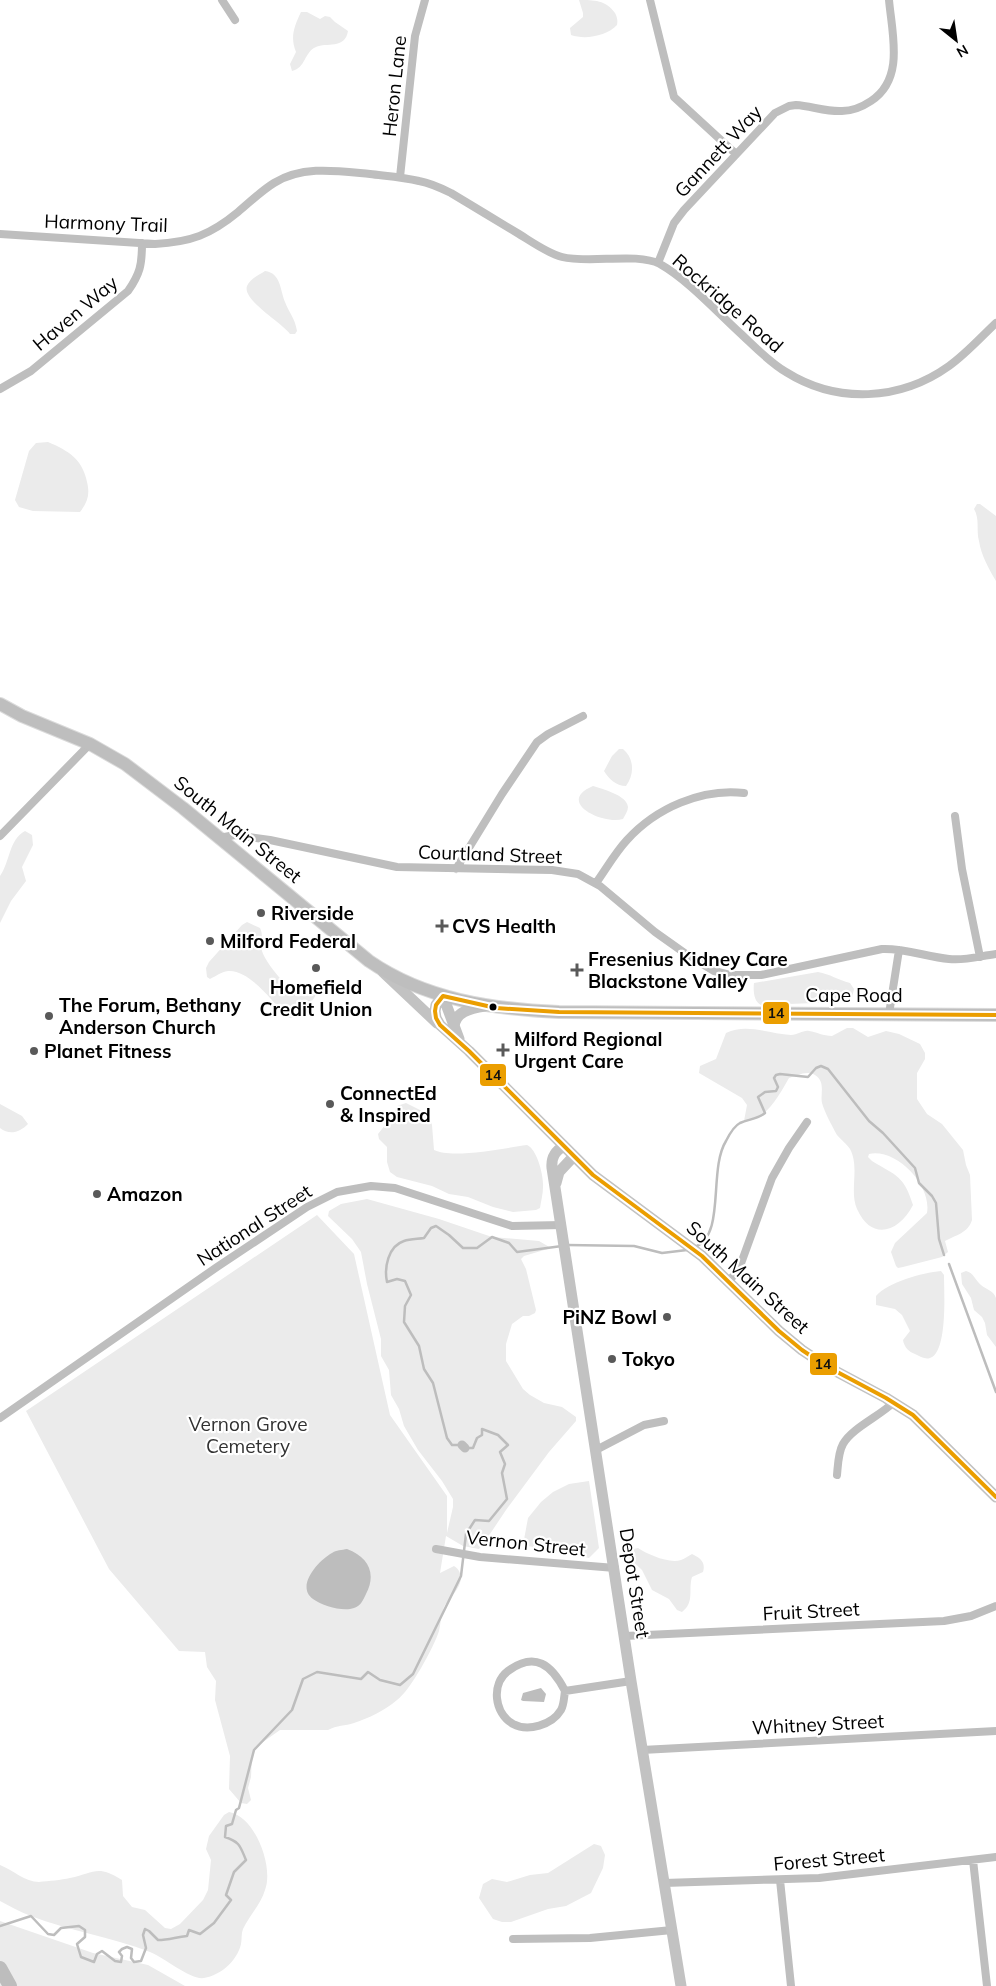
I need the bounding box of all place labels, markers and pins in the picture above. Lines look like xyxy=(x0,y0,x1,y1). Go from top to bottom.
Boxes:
place label: Riverside xyxy=(271,901,354,925)
marker: Riverside xyxy=(255,907,267,919)
place label: CVS Health xyxy=(452,914,556,938)
marker: CVS Health xyxy=(436,920,448,932)
place label: Milford Federal xyxy=(220,929,356,953)
marker: Milford Federal xyxy=(204,935,216,947)
place label: Fresenius Kidney Care Blackstone Valley xyxy=(588,947,788,993)
marker: Homefield Credit Union xyxy=(310,962,322,974)
marker: Fresenius Kidney Care Blackstone Valley xyxy=(570,963,584,977)
place label: Homefield Credit Union xyxy=(259,975,373,1021)
place label: The Forum, Bethany Anderson Church xyxy=(59,993,242,1039)
unlabelled marker xyxy=(488,1002,498,1012)
marker: The Forum, Bethany Anderson Church xyxy=(43,1010,55,1022)
place label: Milford Regional Urgent Care xyxy=(514,1027,662,1073)
place label: Planet Fitness xyxy=(44,1039,172,1063)
marker: Milford Regional Urgent Care xyxy=(496,1043,510,1057)
marker: Planet Fitness xyxy=(28,1045,40,1057)
place label: ConnectEd & Inspired xyxy=(340,1081,437,1127)
marker: ConnectEd & Inspired xyxy=(324,1098,336,1110)
place label: Amazon xyxy=(107,1182,183,1206)
marker: Amazon xyxy=(91,1188,103,1200)
place label: PiNZ Bowl xyxy=(562,1305,657,1329)
marker: PiNZ Bowl xyxy=(661,1311,673,1323)
place label: Tokyo xyxy=(622,1347,675,1371)
marker: Tokyo xyxy=(606,1353,618,1365)

